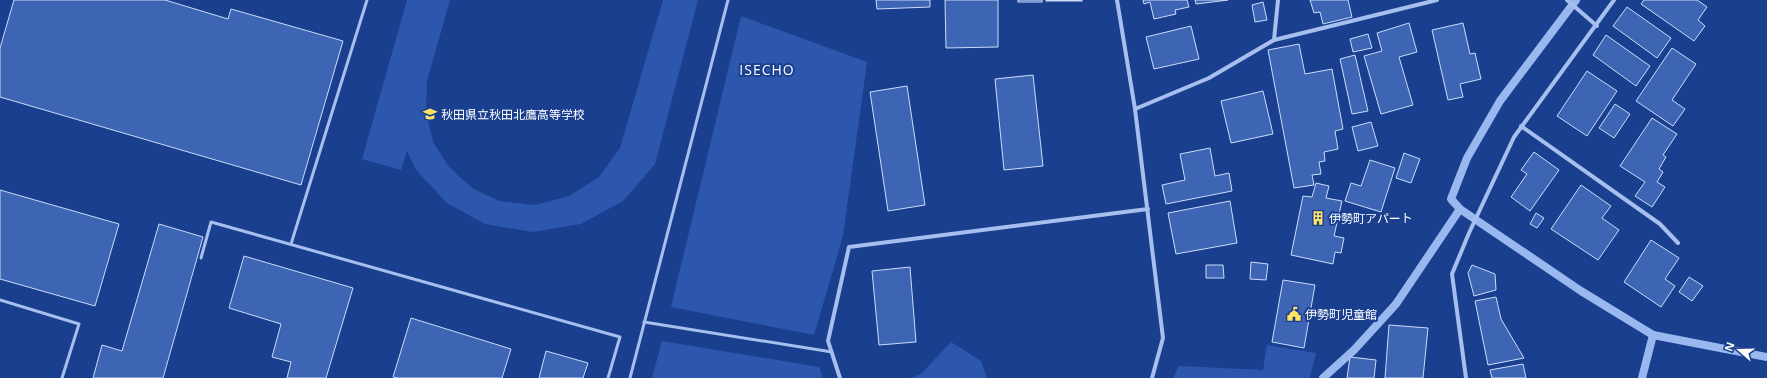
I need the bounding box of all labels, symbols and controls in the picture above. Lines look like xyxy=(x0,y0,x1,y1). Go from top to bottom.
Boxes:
district label: ISECHO xyxy=(739,60,795,79)
school or university icon: 秋田県立秋田北鷹高等学校 xyxy=(422,106,438,122)
place label: 秋田県立秋田北鷹高等学校 xyxy=(441,106,585,123)
building icon: 伊勢町アパート xyxy=(1310,210,1326,226)
place label: 伊勢町アパート xyxy=(1329,210,1413,227)
public building icon: 伊勢町児童館 xyxy=(1286,306,1302,322)
place label: 伊勢町児童館 xyxy=(1305,306,1377,323)
north arrow xyxy=(1719,330,1759,370)
text: N xyxy=(1721,340,1738,353)

